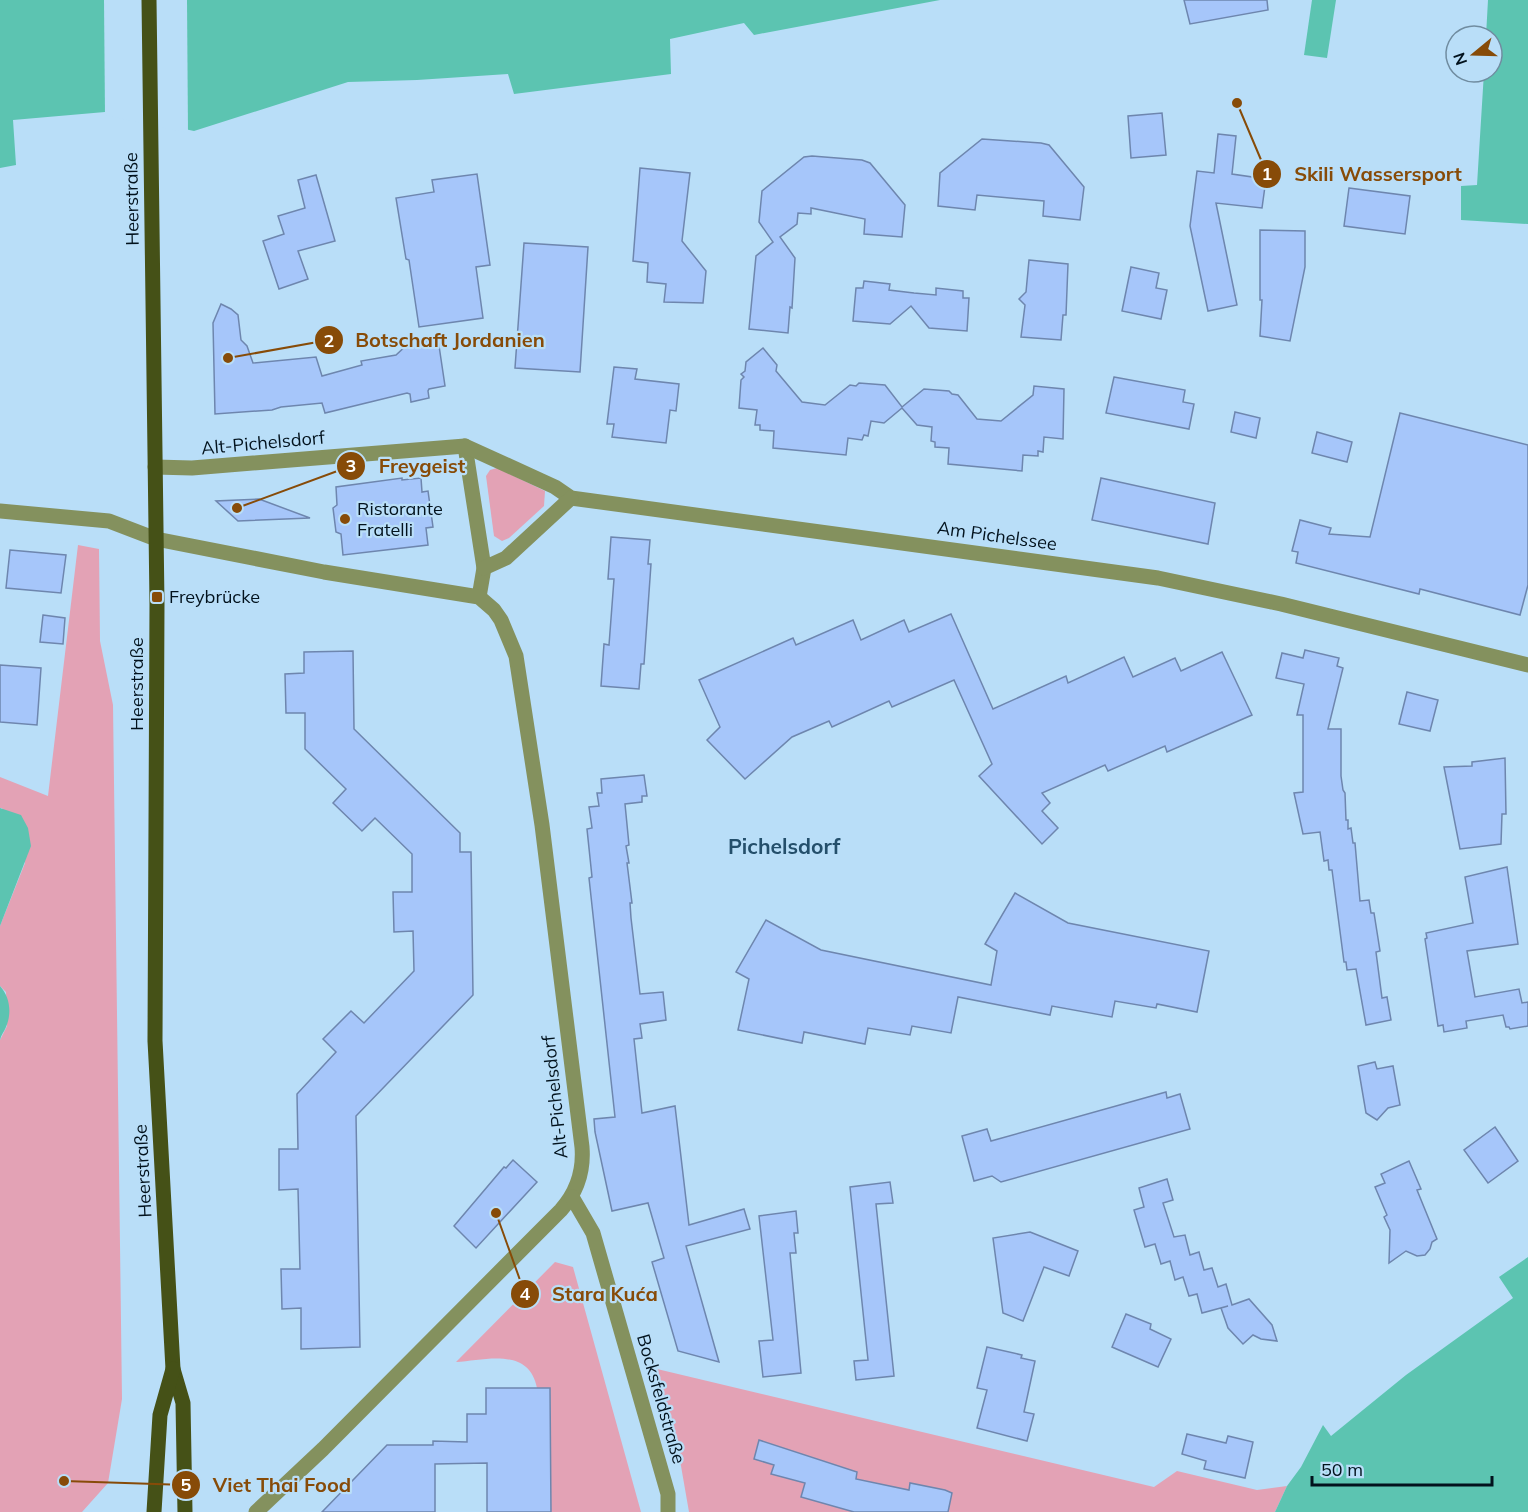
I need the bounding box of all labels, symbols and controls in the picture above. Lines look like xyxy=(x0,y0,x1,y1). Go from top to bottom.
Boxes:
north arrow xyxy=(1444,24,1504,84)
text: N xyxy=(1448,50,1471,68)
street label: Heerstraße xyxy=(119,152,144,246)
callout: Skili Wassersport xyxy=(1252,155,1474,193)
text: Skili Wassersport xyxy=(1294,161,1462,186)
text: 1 xyxy=(1262,162,1272,185)
callout: Botschaft Jordanien xyxy=(314,321,557,359)
text: Botschaft Jordanien xyxy=(355,327,545,352)
text: 2 xyxy=(324,329,334,352)
street label: Alt-Pichelsdorf xyxy=(200,426,327,459)
callout: Freygeist xyxy=(336,447,477,485)
text: Freygeist xyxy=(379,453,466,478)
text: 3 xyxy=(346,454,356,477)
place label: Ristorante Fratelli xyxy=(357,497,443,541)
marker: Ristorante Fratelli xyxy=(338,512,352,526)
street label: Am Pichelssee xyxy=(936,516,1058,555)
place label: Freybrücke xyxy=(169,585,260,608)
marker: Freybrücke xyxy=(150,590,164,604)
street label: Heerstraße xyxy=(125,637,148,731)
district label: Pichelsdorf xyxy=(728,833,841,859)
street label: Alt-Pichelsdorf xyxy=(536,1033,572,1160)
street label: Heerstraße xyxy=(129,1124,156,1218)
callout: Stara Kuća xyxy=(510,1275,670,1313)
text: Stara Kuća xyxy=(552,1281,658,1306)
text: 4 xyxy=(520,1282,531,1305)
street label: Bocksfeldstraße xyxy=(632,1331,691,1466)
scale bar xyxy=(1312,1449,1492,1487)
text: 50 m xyxy=(1321,1458,1363,1481)
callout: Viet Thai Food xyxy=(171,1466,363,1504)
text: Viet Thai Food xyxy=(212,1472,351,1497)
text: 5 xyxy=(181,1473,192,1496)

